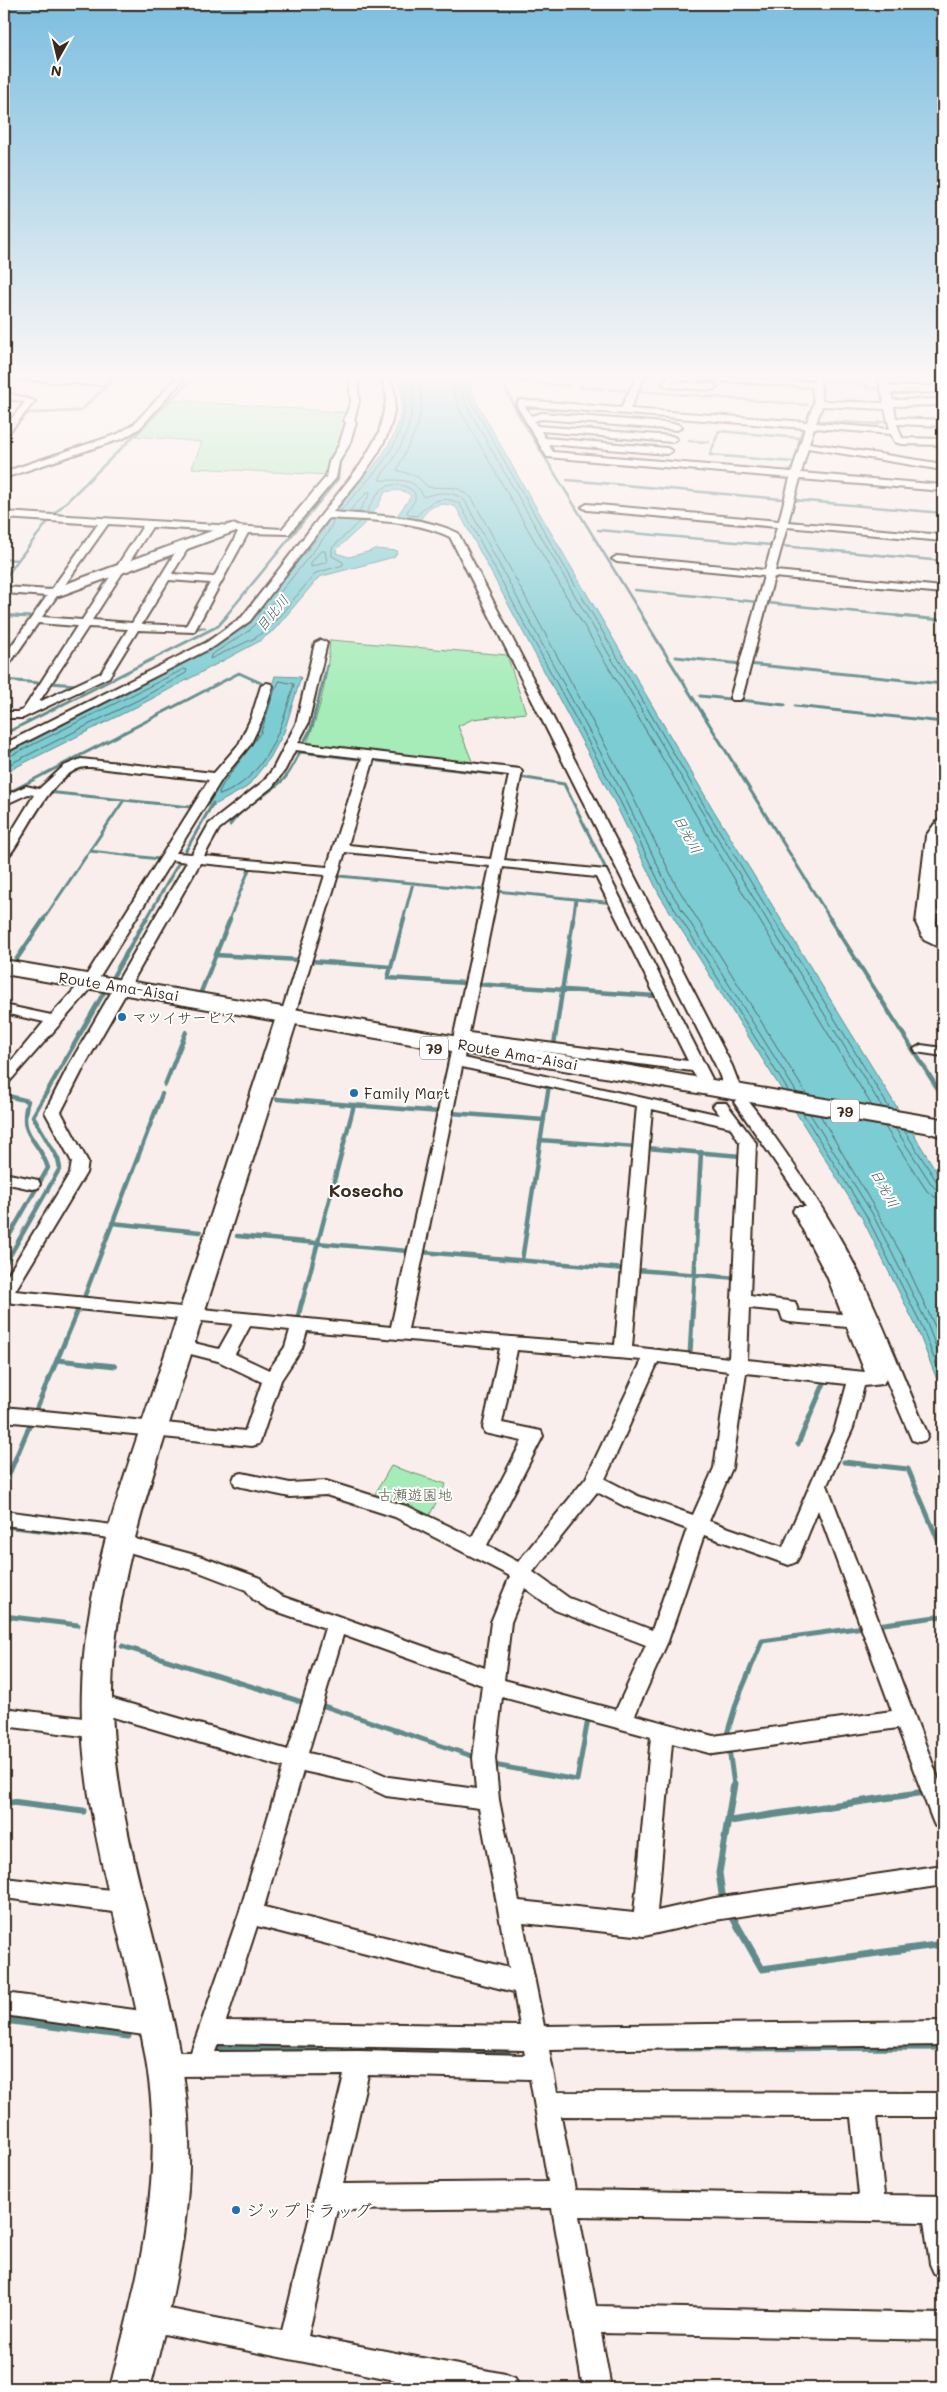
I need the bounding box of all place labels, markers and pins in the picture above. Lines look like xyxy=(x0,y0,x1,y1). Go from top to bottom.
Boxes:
place label: マツイサービス xyxy=(132,1007,237,1027)
marker: マツイサービス xyxy=(116,1011,128,1023)
place label: Family Mart xyxy=(364,1083,450,1103)
marker: Family Mart xyxy=(348,1087,360,1099)
place label: ジップドラッグ xyxy=(246,2198,372,2222)
marker: ジップドラッグ xyxy=(230,2204,242,2216)

